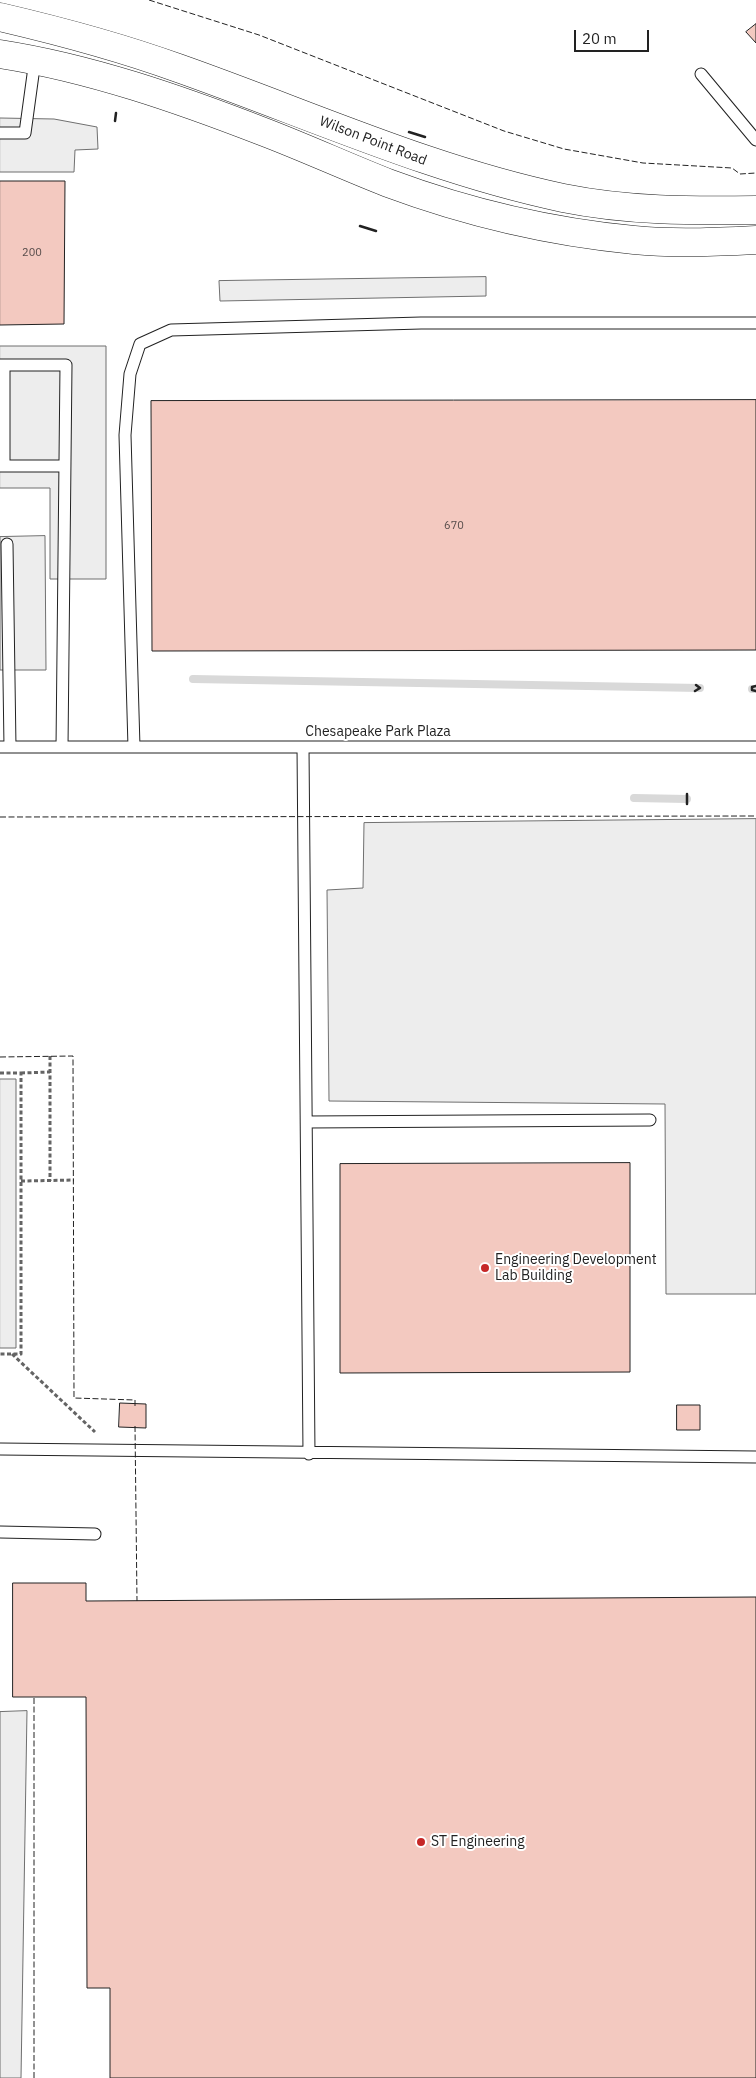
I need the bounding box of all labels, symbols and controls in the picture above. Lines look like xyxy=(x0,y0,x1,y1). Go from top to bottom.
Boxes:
scale bar xyxy=(576,20,651,52)
text: 20 m xyxy=(582,29,617,48)
street label: Wilson Point Road xyxy=(317,113,429,169)
house number: 200 xyxy=(22,246,42,260)
house number: 670 xyxy=(444,519,464,533)
street label: Chesapeake Park Plaza xyxy=(305,724,451,740)
place label: Engineering Development Lab Building xyxy=(495,1252,657,1284)
marker: Engineering Development Lab Building xyxy=(479,1262,491,1274)
place label: ST Engineering xyxy=(431,1834,525,1850)
marker: ST Engineering xyxy=(415,1836,427,1848)

